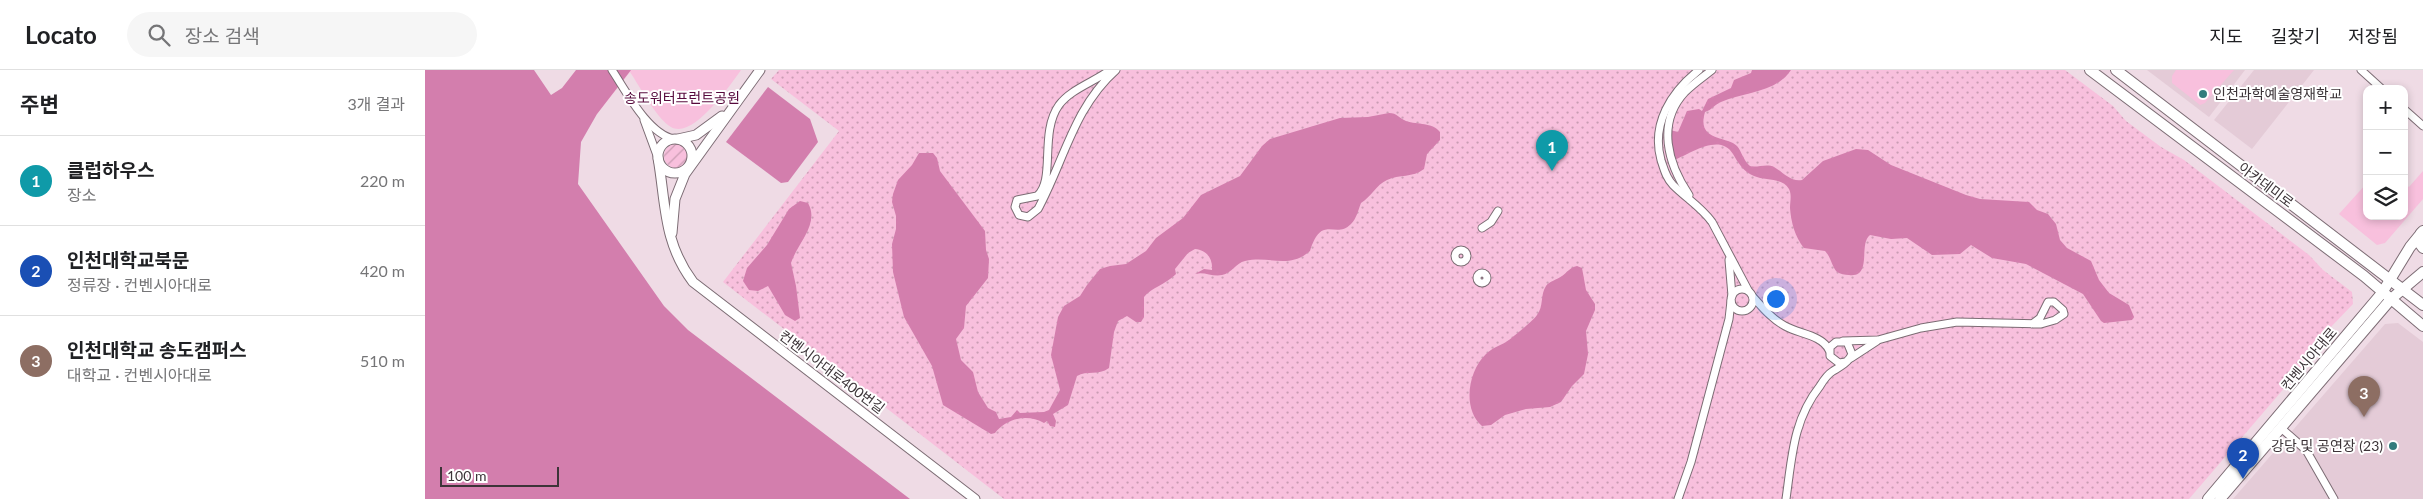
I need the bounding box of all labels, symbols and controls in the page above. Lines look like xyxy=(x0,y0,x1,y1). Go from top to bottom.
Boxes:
search box xyxy=(127,12,477,57)
text: Locato xyxy=(25,20,97,49)
icon: search xyxy=(145,21,173,49)
text: 장소 검색 xyxy=(185,24,260,47)
text: 지도 xyxy=(2210,25,2243,47)
text: 길찾기 xyxy=(2271,25,2320,47)
text: 저장됨 xyxy=(2348,25,2398,47)
place label: 인천과학예술영재학교 xyxy=(2213,85,2342,102)
map controls xyxy=(2363,85,2408,220)
button: + xyxy=(2363,85,2408,130)
marker: 인천과학예술영재학교 xyxy=(2197,88,2209,100)
park label: 송도워터프런트공원 xyxy=(624,89,740,106)
text: 주변 xyxy=(20,91,59,116)
text: 3개 결과 xyxy=(347,94,405,113)
pin: 1 xyxy=(1536,130,1568,171)
button: − xyxy=(2363,130,2408,175)
text: 클럽하우스 xyxy=(67,158,154,181)
street label: 아카데미로 xyxy=(2235,158,2297,211)
text: 1 xyxy=(31,171,41,190)
text: 220 m xyxy=(360,171,405,190)
button: layers xyxy=(2363,175,2408,220)
text: 장소 xyxy=(67,185,96,204)
text: 인천대학교북문 xyxy=(67,248,189,271)
text: 2 xyxy=(31,261,41,280)
text: 420 m xyxy=(360,261,405,280)
text: 정류장 · 컨벤시아대로 xyxy=(67,275,212,294)
your location xyxy=(1763,286,1789,312)
street label: 컨벤시아대로 xyxy=(2277,324,2340,394)
street label: 컨벤시아대로400번길 xyxy=(776,326,888,417)
text: 인천대학교 송도캠퍼스 xyxy=(67,338,246,361)
text: 3 xyxy=(31,351,41,370)
text: 510 m xyxy=(360,351,405,370)
text: 대학교 · 컨벤시아대로 xyxy=(67,365,212,384)
pin: 3 xyxy=(2348,376,2380,417)
place label: 강당 및 공연장 (23) xyxy=(2271,437,2383,454)
pin: 2 xyxy=(2227,438,2259,479)
marker: 강당 및 공연장 (23) xyxy=(2387,440,2399,452)
scale bar xyxy=(440,464,559,487)
text: 100 m xyxy=(447,467,486,484)

